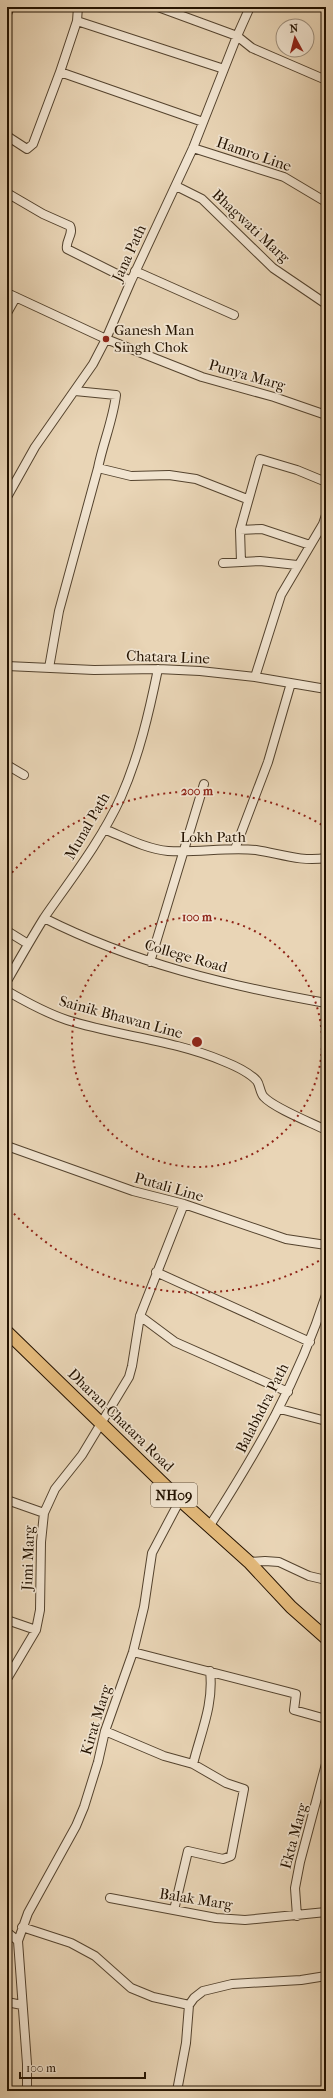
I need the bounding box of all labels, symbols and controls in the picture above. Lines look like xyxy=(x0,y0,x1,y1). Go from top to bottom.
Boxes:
north arrow xyxy=(275,18,315,58)
text: N xyxy=(289,22,299,36)
street label: Hamro Line xyxy=(214,133,294,175)
street label: Bhagwati Marg xyxy=(209,186,294,267)
street label: Jana Path xyxy=(108,221,150,285)
place label: Ganesh Man Singh Chok xyxy=(114,321,194,356)
marker: Ganesh Man Singh Chok xyxy=(101,334,111,344)
street label: Punya Marg xyxy=(207,355,288,395)
street label: Chatara Line xyxy=(126,647,211,667)
text: 200 m xyxy=(181,784,214,798)
street label: Munal Path xyxy=(61,789,114,863)
street label: Lokh Path xyxy=(180,828,246,846)
text: 100 m xyxy=(182,910,213,924)
street label: College Road xyxy=(143,936,230,977)
street label: Sainik Bhawan Line xyxy=(57,992,185,1042)
centre of rings xyxy=(190,1035,204,1049)
street label: Putali Line xyxy=(132,1169,206,1206)
street label: Balabhdra Path xyxy=(232,1360,293,1456)
street label: Dharan-Chatara Road xyxy=(64,1365,178,1476)
road number: NH09 xyxy=(151,1483,197,1507)
street label: Jimi Marg xyxy=(18,1524,38,1592)
street label: Kirat Marg xyxy=(77,1682,115,1757)
street label: Ekta Marg xyxy=(277,1800,312,1871)
street label: Balak Marg xyxy=(158,1884,235,1914)
scale bar xyxy=(20,2054,145,2080)
text: 100 m xyxy=(26,2061,56,2075)

